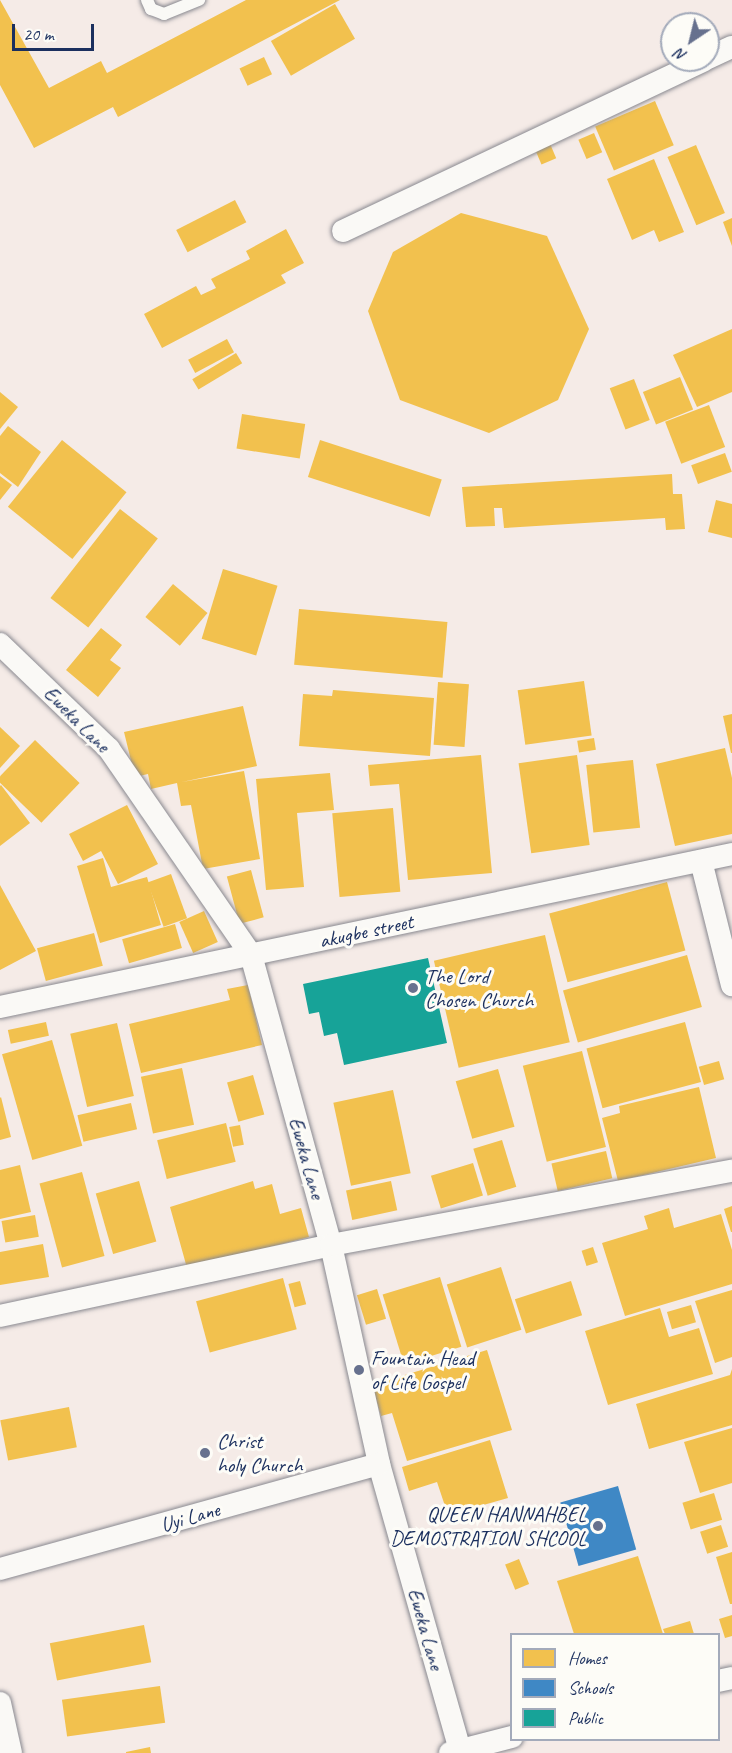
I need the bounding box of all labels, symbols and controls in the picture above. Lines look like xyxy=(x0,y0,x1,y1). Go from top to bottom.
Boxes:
scale bar xyxy=(15,12,98,50)
north arrow xyxy=(660,12,720,72)
text: 20 m xyxy=(23,23,54,45)
text: N xyxy=(671,44,691,66)
street label: Eweka Lane xyxy=(38,680,116,758)
street label: akugbe street xyxy=(317,909,415,953)
place label: The Lord Chosen Church xyxy=(425,963,533,1013)
marker: The Lord Chosen Church xyxy=(406,981,420,995)
street label: Eweka Lane xyxy=(283,1114,331,1202)
place label: Fountain Head of Life Gospel xyxy=(371,1345,474,1395)
marker: Fountain Head of Life Gospel xyxy=(352,1363,366,1377)
place label: Christ holy Church xyxy=(217,1428,303,1478)
marker: Christ holy Church xyxy=(198,1446,212,1460)
street label: Uyi Lane xyxy=(157,1496,223,1538)
place label: QUEEN HANNAHBEL DEMOSTRATION SHCOOL xyxy=(390,1501,586,1551)
marker: QUEEN HANNAHBEL DEMOSTRATION SHCOOL xyxy=(591,1519,605,1533)
street label: Eweka Lane xyxy=(402,1585,450,1673)
legend xyxy=(510,1633,720,1741)
text: Homes xyxy=(568,1647,607,1669)
text: Schools xyxy=(568,1677,613,1699)
text: Public xyxy=(568,1707,603,1729)

